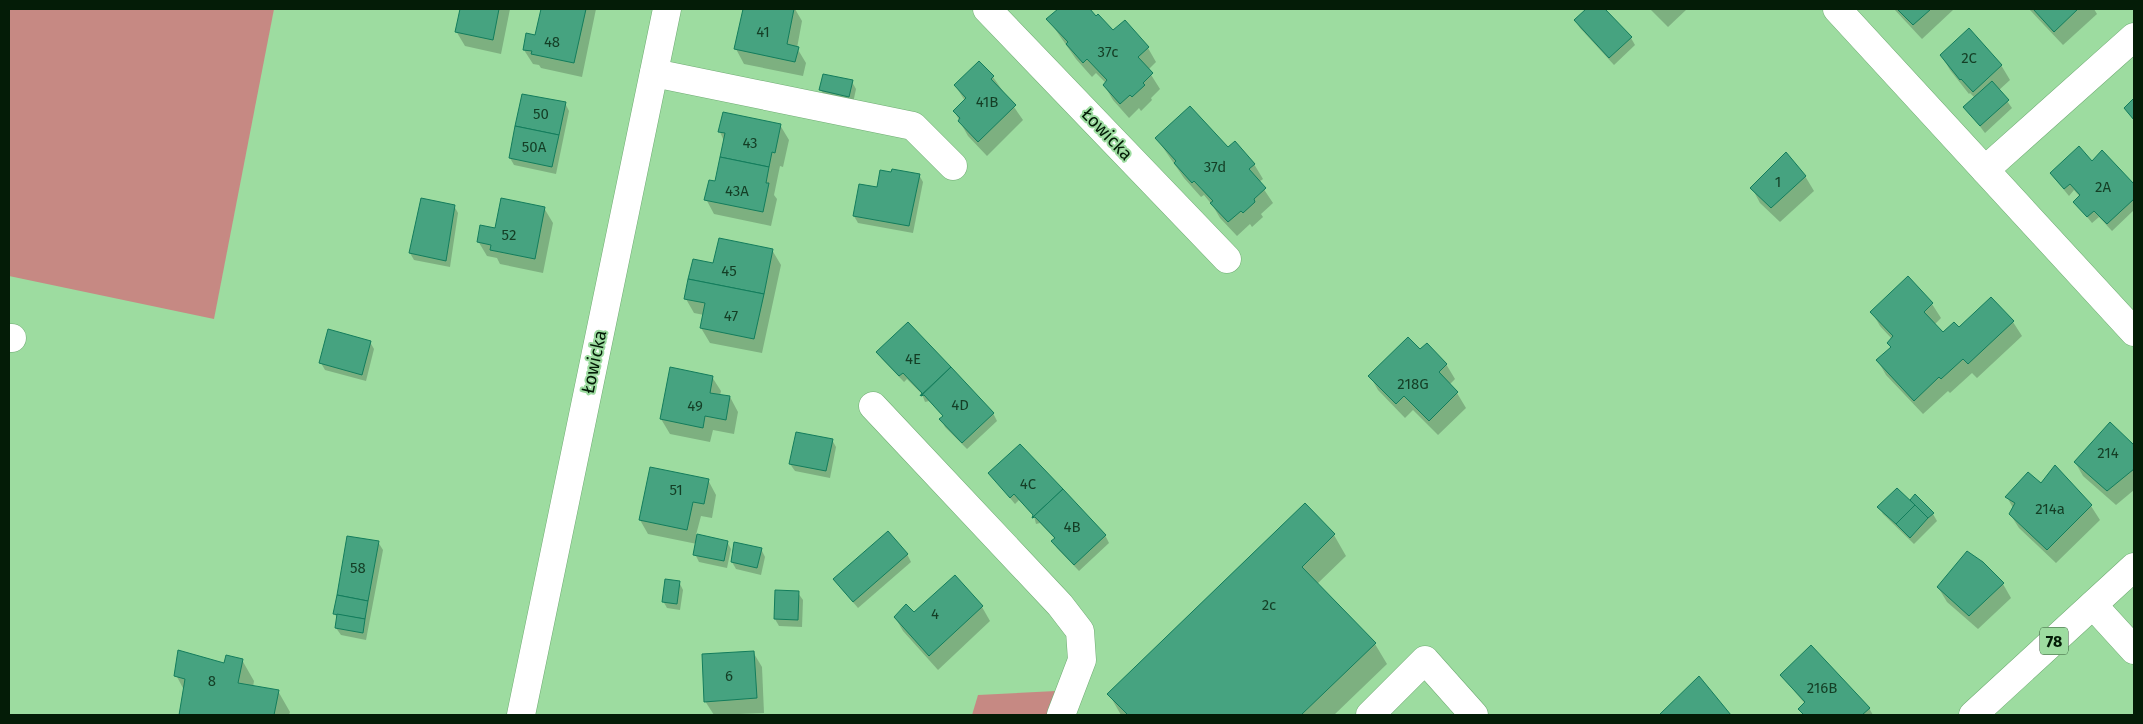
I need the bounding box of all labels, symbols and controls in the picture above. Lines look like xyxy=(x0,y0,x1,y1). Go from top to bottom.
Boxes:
house number: 41 xyxy=(756,23,770,41)
house number: 48 xyxy=(544,33,560,51)
house number: 37c xyxy=(1098,43,1118,61)
house number: 2C xyxy=(1961,49,1977,67)
house number: 41B xyxy=(976,93,998,111)
street label: Łowicka xyxy=(1077,103,1137,165)
house number: 50 xyxy=(533,105,549,123)
house number: 43 xyxy=(742,134,758,152)
house number: 50A xyxy=(522,138,547,156)
house number: 37d xyxy=(1204,158,1226,176)
house number: 1 xyxy=(1775,173,1781,191)
house number: 2A xyxy=(2095,178,2111,196)
house number: 43A xyxy=(725,182,749,200)
house number: 52 xyxy=(502,226,516,244)
house number: 45 xyxy=(721,262,737,280)
house number: 47 xyxy=(724,307,738,325)
street label: Łowicka xyxy=(577,328,611,396)
house number: 4E xyxy=(905,350,921,368)
house number: 218G xyxy=(1397,375,1429,393)
house number: 4D xyxy=(951,396,969,414)
house number: 49 xyxy=(687,397,703,415)
house number: 214 xyxy=(2097,444,2119,462)
house number: 4C xyxy=(1020,475,1037,493)
house number: 51 xyxy=(669,481,683,499)
house number: 214a xyxy=(2035,500,2065,518)
house number: 4B xyxy=(1063,518,1081,536)
house number: 58 xyxy=(350,559,366,577)
house number: 2c xyxy=(1262,596,1276,614)
house number: 4 xyxy=(931,605,939,623)
road number: 78 xyxy=(2040,627,2068,654)
house number: 6 xyxy=(725,667,733,685)
house number: 8 xyxy=(208,672,216,690)
house number: 216B xyxy=(1807,679,1837,697)

